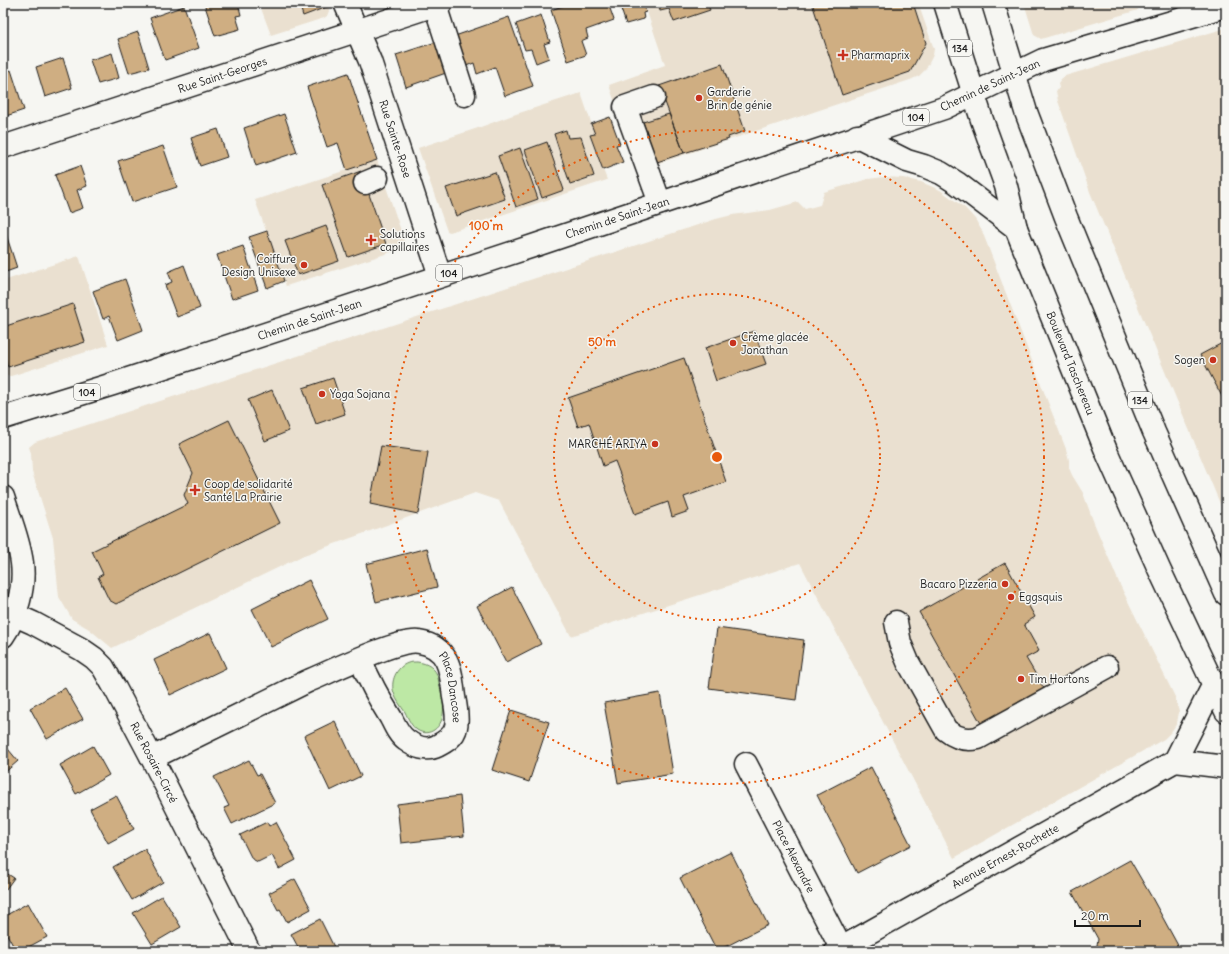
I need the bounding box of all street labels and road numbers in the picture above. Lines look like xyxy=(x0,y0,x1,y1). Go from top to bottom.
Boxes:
road number: 134 xyxy=(948,40,972,56)
street label: Rue Saint-Georges xyxy=(176,54,269,96)
street label: Chemin de Saint-Jean xyxy=(938,56,1042,114)
street label: Rue Sainte-Rose xyxy=(376,98,415,180)
road number: 104 xyxy=(903,109,929,125)
street label: Chemin de Saint-Jean xyxy=(563,194,671,242)
road number: 104 xyxy=(436,265,462,281)
street label: Chemin de Saint-Jean xyxy=(256,296,363,343)
street label: Boulevard Taschereau xyxy=(1044,309,1098,418)
road number: 104 xyxy=(74,384,100,400)
road number: 134 xyxy=(1128,392,1152,408)
street label: Place Dancose xyxy=(436,649,464,723)
street label: Rue Rosaire-Circé xyxy=(127,720,180,805)
street label: Place Alexandre xyxy=(769,818,818,895)
street label: Avenue Ernest-Rochette xyxy=(949,821,1061,892)

